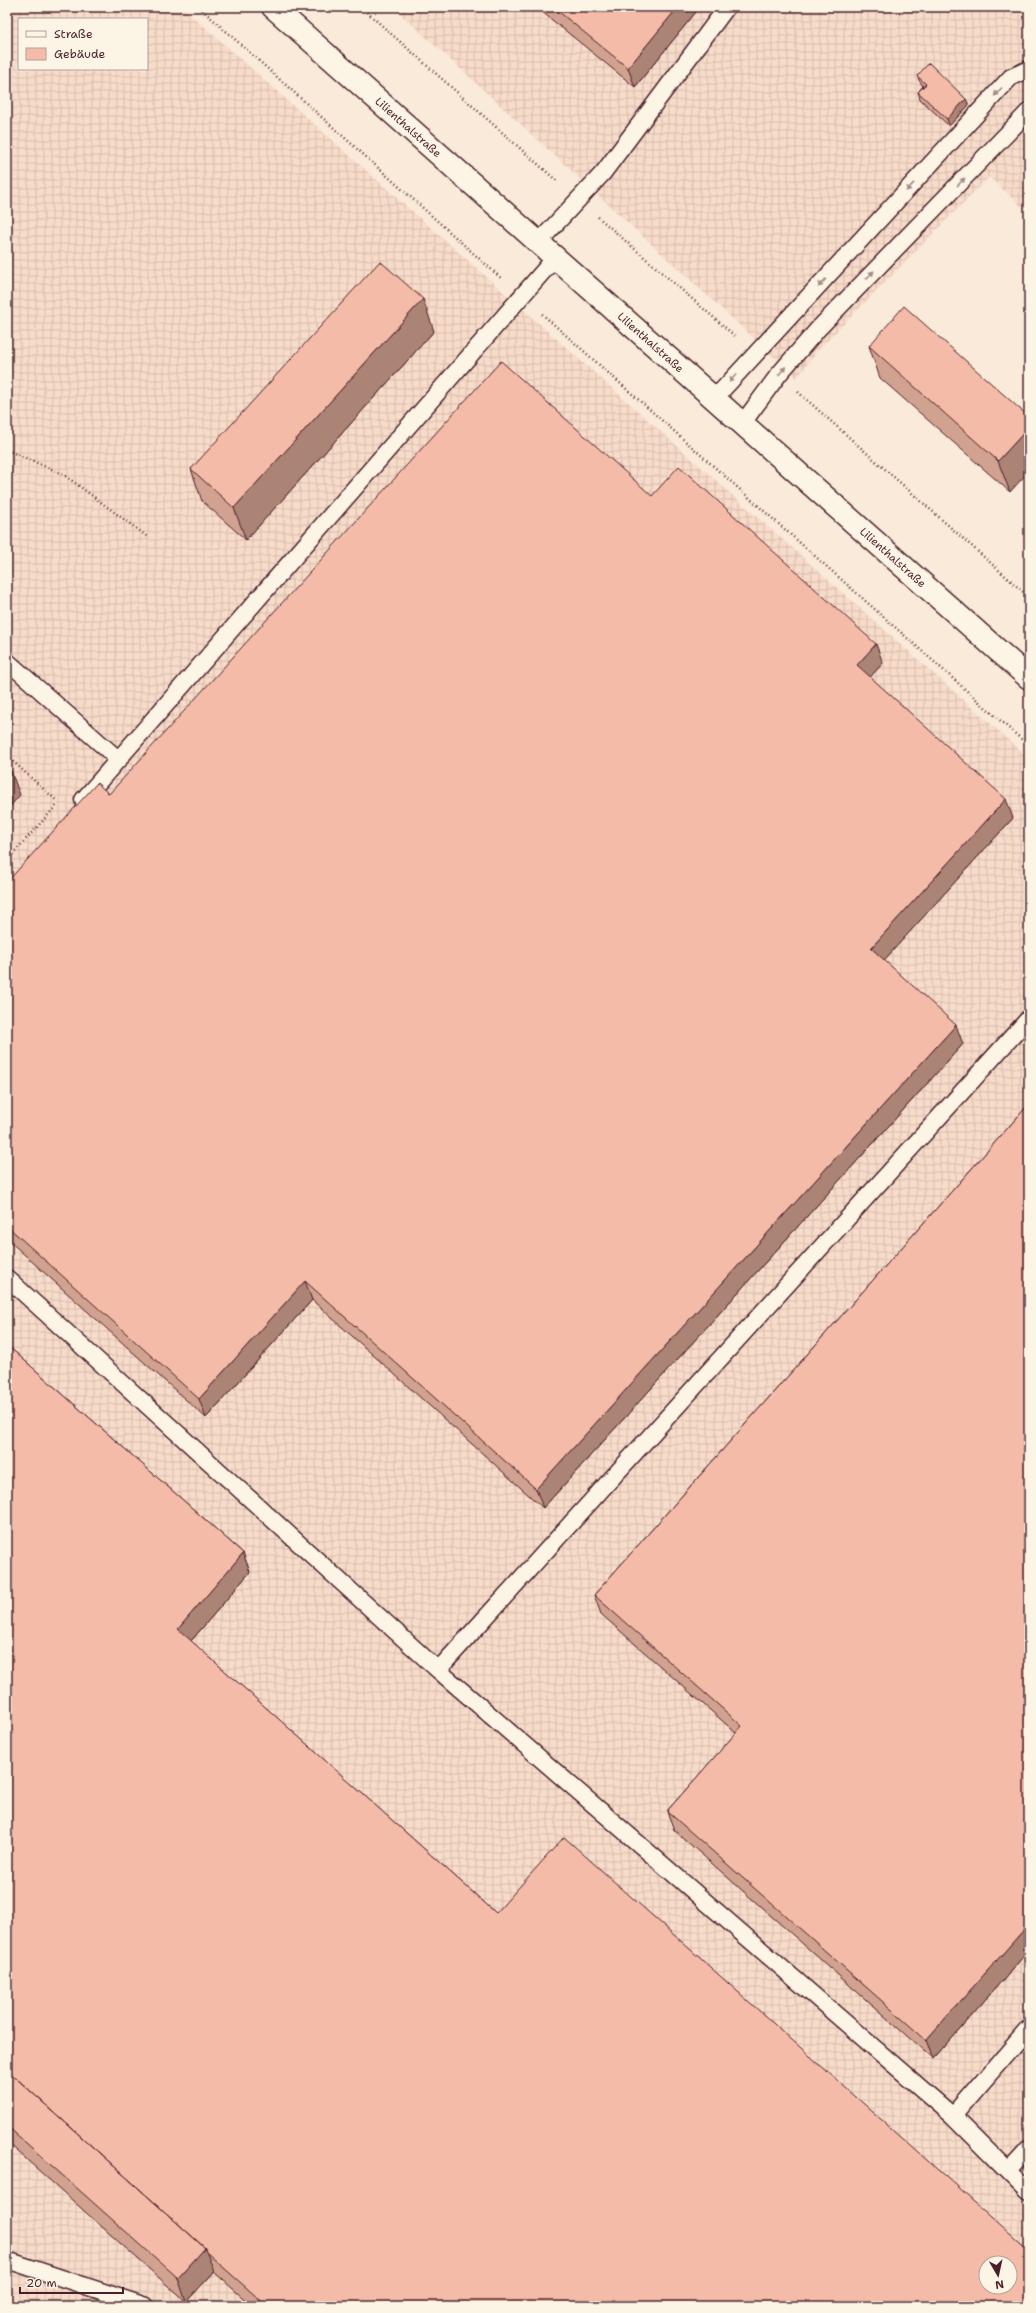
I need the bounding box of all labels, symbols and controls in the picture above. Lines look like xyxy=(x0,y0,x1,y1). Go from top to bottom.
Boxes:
legend xyxy=(18,18,148,70)
text: Straße xyxy=(54,26,93,42)
text: Gebäude xyxy=(54,46,105,62)
one-way arrow xyxy=(994,87,1003,96)
street label: Lilienthalstraße xyxy=(372,94,444,161)
one-way arrow xyxy=(956,177,966,187)
one-way arrow xyxy=(905,182,915,192)
one-way arrow xyxy=(865,270,875,280)
one-way arrow xyxy=(817,278,827,288)
street label: Lilienthalstraße xyxy=(614,309,687,376)
one-way arrow xyxy=(778,365,787,376)
one-way arrow xyxy=(729,373,738,383)
street label: Lilienthalstraße xyxy=(856,524,929,591)
north arrow xyxy=(978,2255,1018,2295)
scale bar xyxy=(20,2269,123,2295)
text: 20 m xyxy=(26,2275,57,2291)
text: N xyxy=(994,2276,1005,2293)

